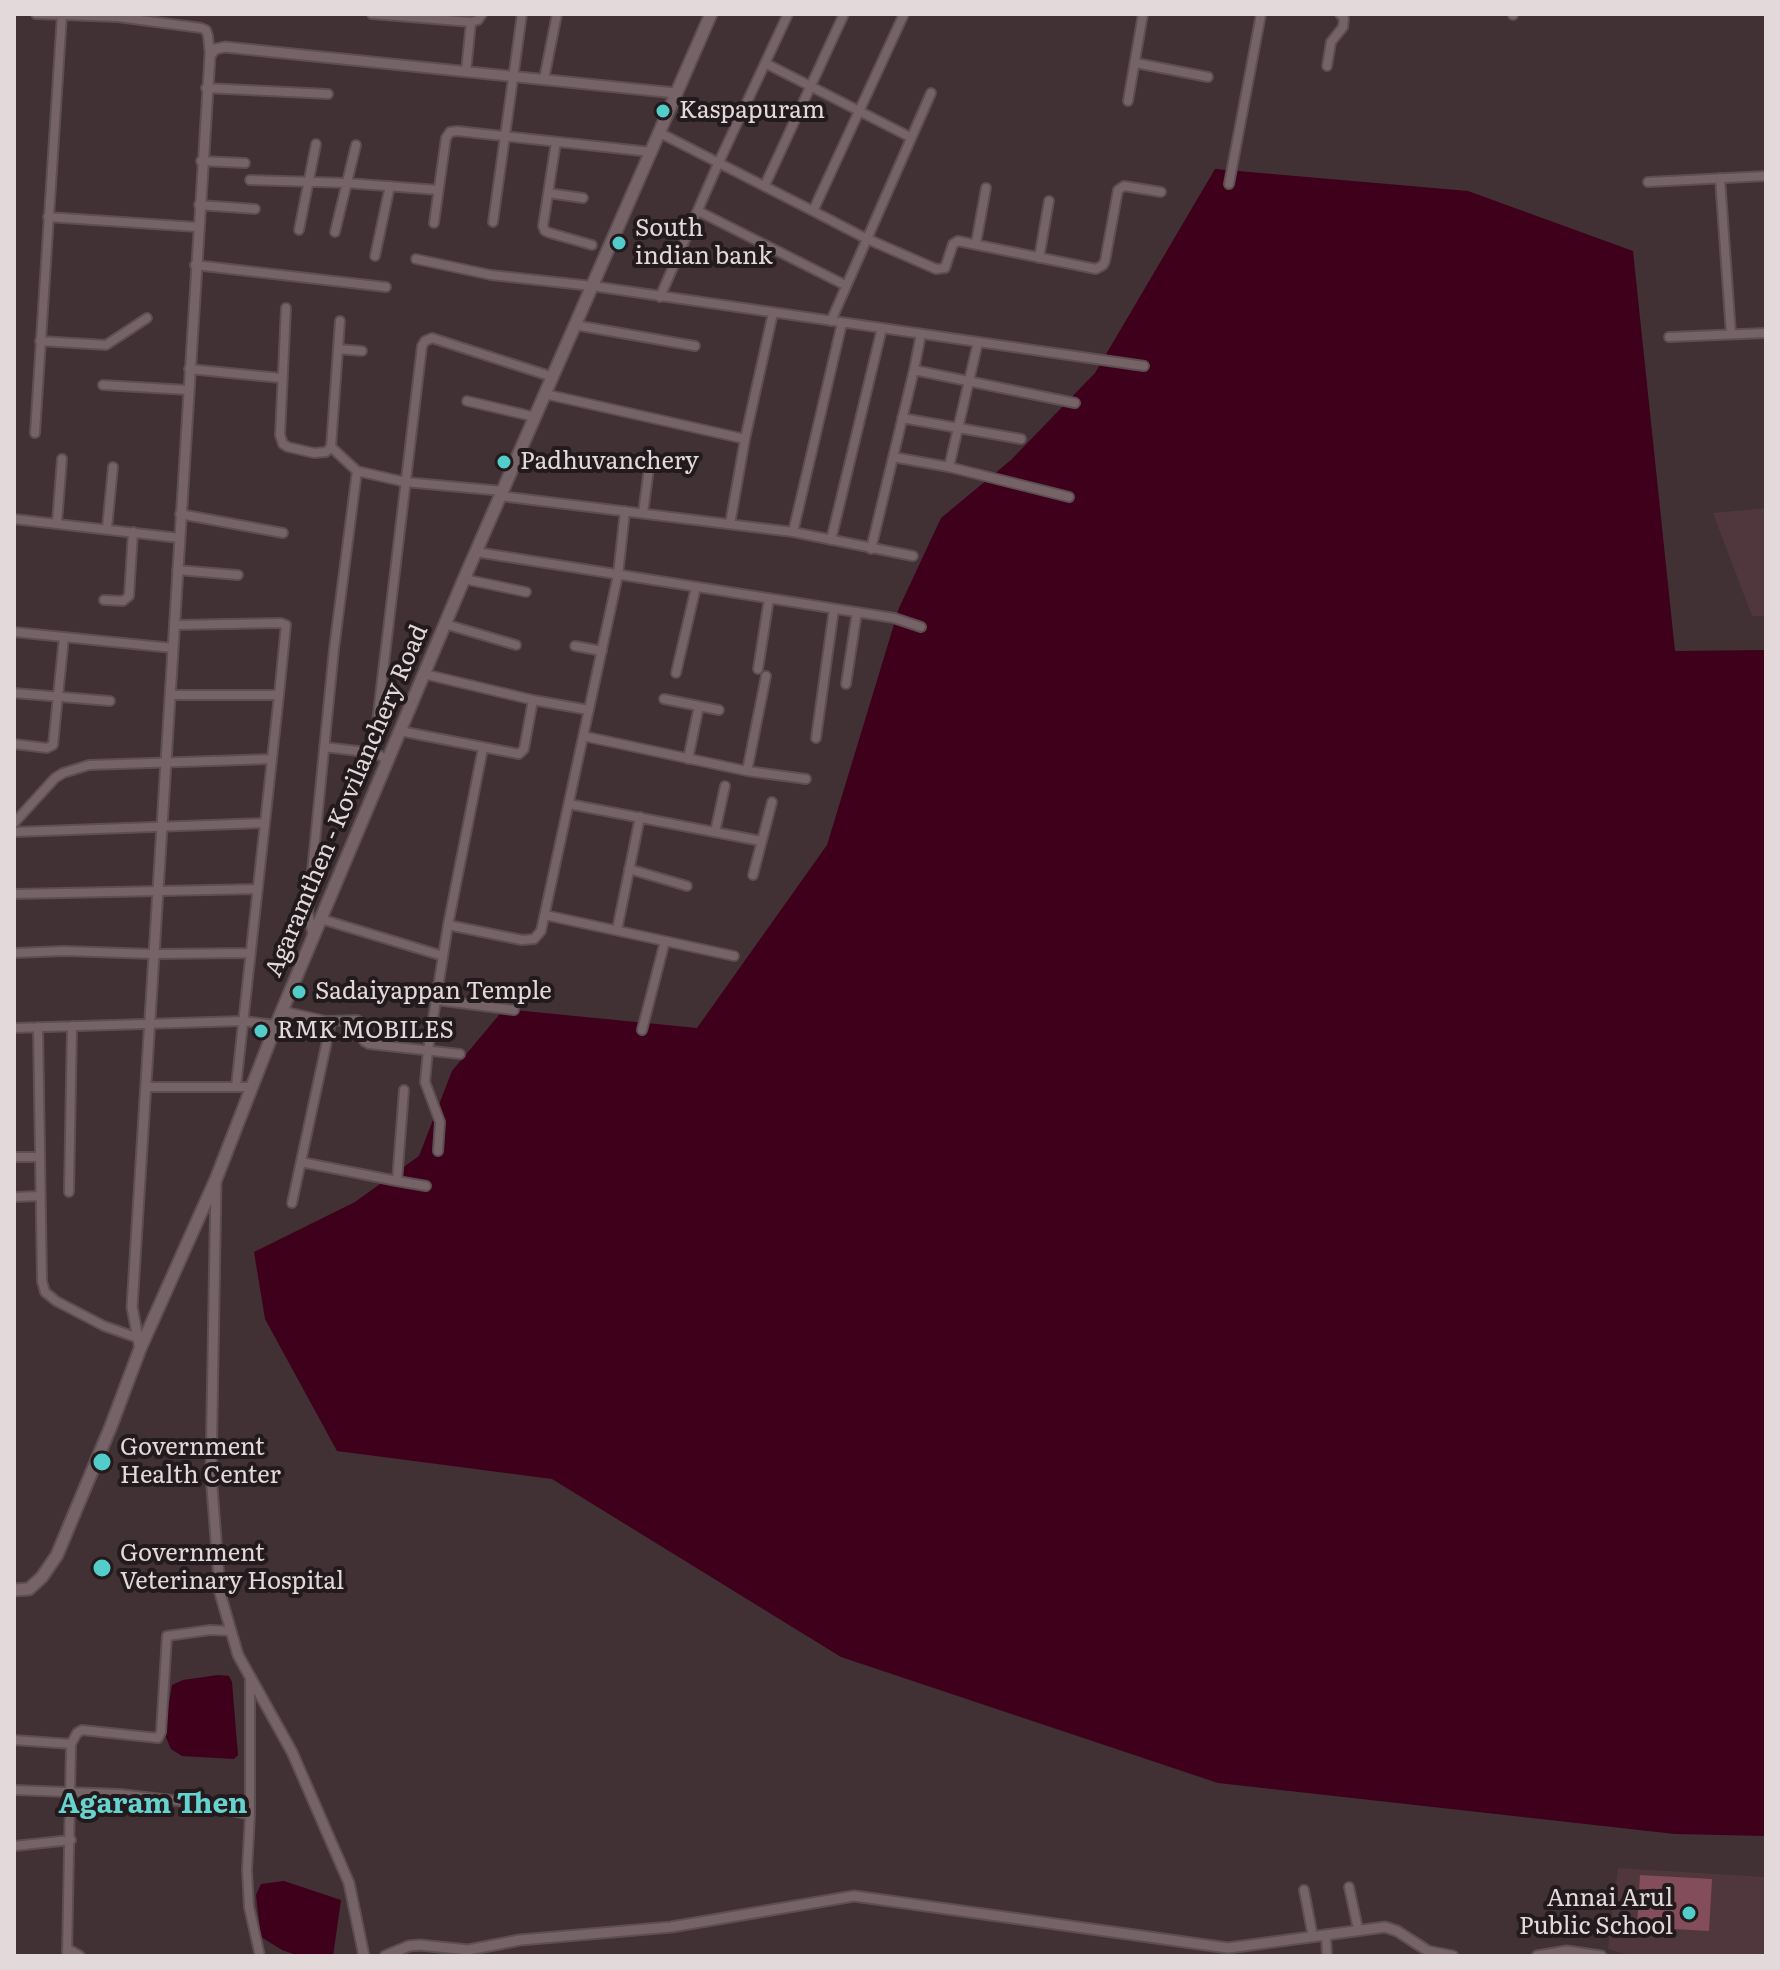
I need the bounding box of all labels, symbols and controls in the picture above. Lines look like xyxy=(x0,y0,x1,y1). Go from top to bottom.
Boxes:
place label: Kaspapuram xyxy=(679,97,825,125)
marker: Kaspapuram xyxy=(654,102,672,120)
place label: South indian bank xyxy=(635,215,773,271)
marker: South indian bank xyxy=(610,234,628,252)
place label: Padhuvanchery xyxy=(520,448,699,476)
marker: Padhuvanchery xyxy=(495,453,513,471)
street label: Agaramthen - Kovilanchery Road xyxy=(260,621,434,981)
place label: Sadaiyappan Temple xyxy=(315,978,552,1006)
marker: Sadaiyappan Temple xyxy=(290,983,308,1001)
place label: RMK MOBILES xyxy=(277,1017,454,1045)
marker: RMK MOBILES xyxy=(252,1022,270,1040)
place label: Government Health Center xyxy=(120,1434,281,1490)
marker: Government Health Center xyxy=(91,1451,113,1473)
place label: Government Veterinary Hospital xyxy=(120,1540,344,1596)
marker: Government Veterinary Hospital xyxy=(91,1557,113,1579)
district label: Agaram Then xyxy=(59,1788,247,1822)
place label: Annai Arul Public School xyxy=(1519,1885,1673,1941)
marker: Annai Arul Public School xyxy=(1680,1904,1698,1922)

